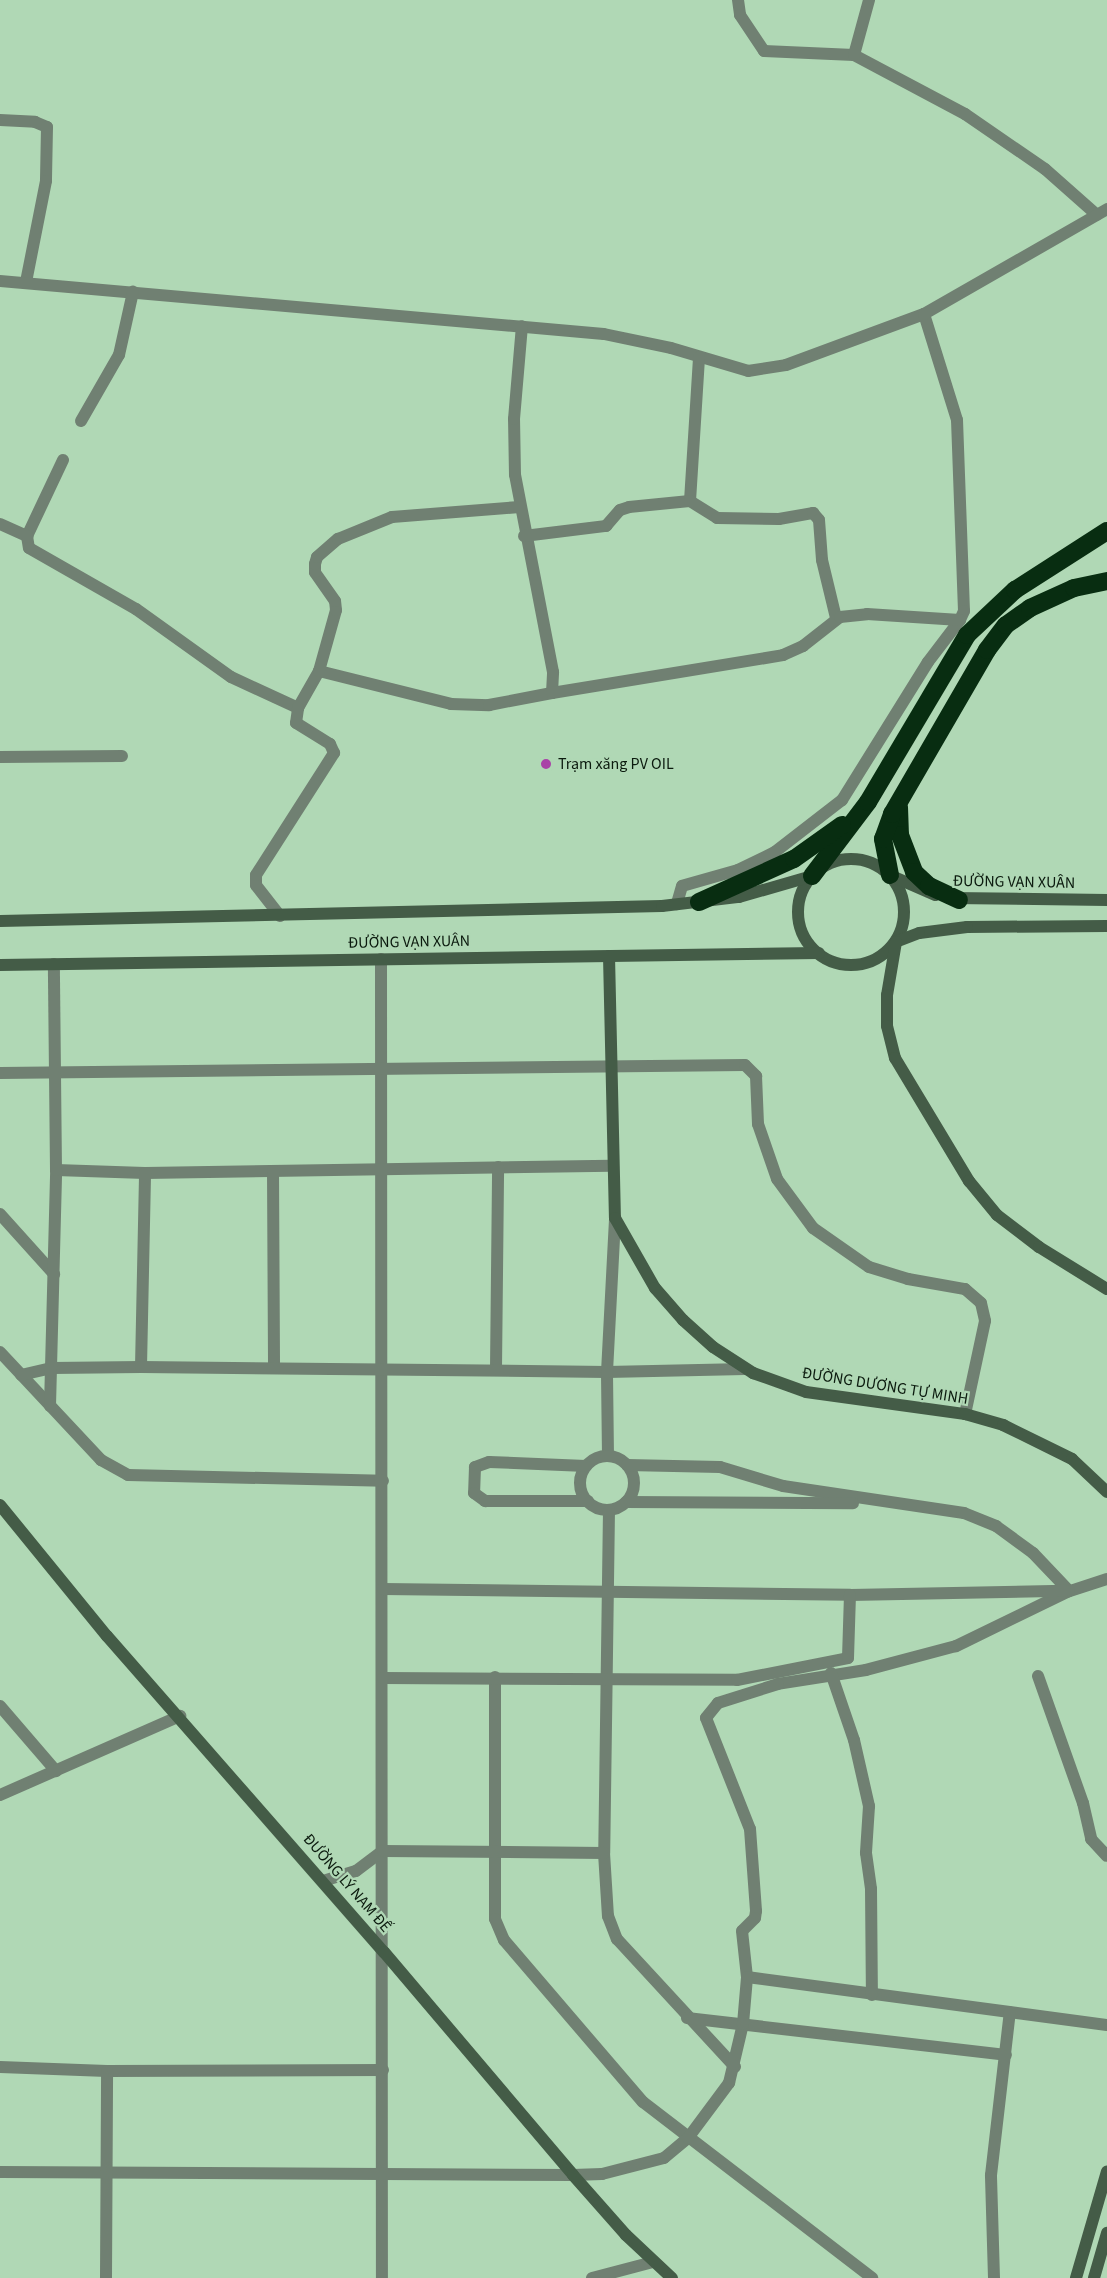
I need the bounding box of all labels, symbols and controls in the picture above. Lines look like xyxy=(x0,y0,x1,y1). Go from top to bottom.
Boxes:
place label: Trạm xăng PV OIL xyxy=(558,754,674,774)
marker: Trạm xăng PV OIL xyxy=(539,757,553,771)
street label: ĐƯỜNG VẠN XUÂN xyxy=(953,871,1075,893)
street label: ĐƯỜNG VẠN XUÂN xyxy=(348,931,470,953)
street label: ĐƯỜNG DƯƠNG TỰ MINH xyxy=(800,1363,970,1409)
street label: ĐƯỜNG LÝ NAM ĐẾ xyxy=(299,1830,395,1936)

